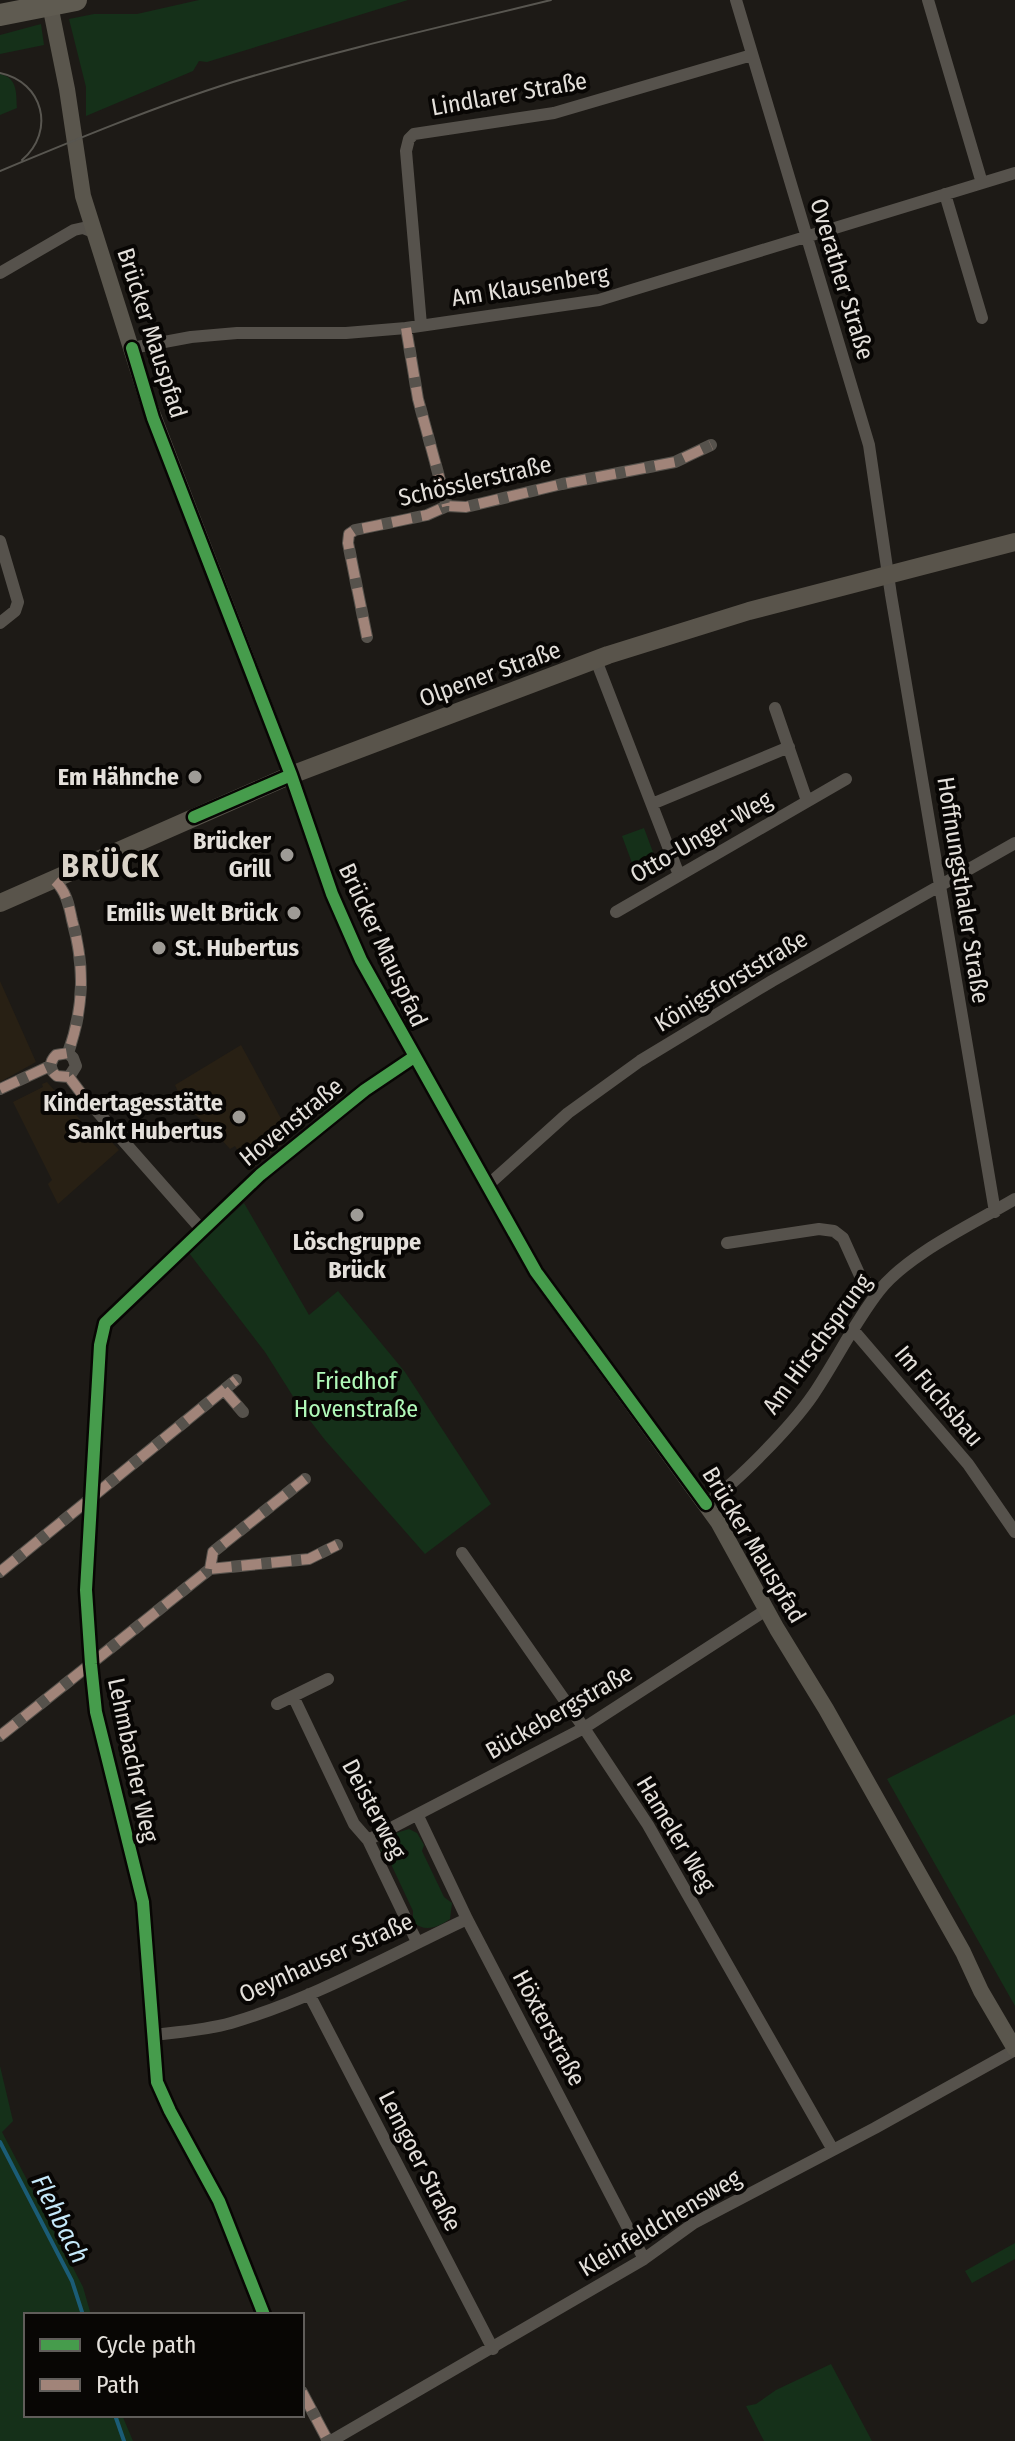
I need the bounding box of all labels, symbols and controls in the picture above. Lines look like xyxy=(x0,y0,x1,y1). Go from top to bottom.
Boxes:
street label: Lindlarer Straße xyxy=(429,67,589,121)
street label: Overather Straße xyxy=(804,195,880,363)
street label: Brücker Mauspfad xyxy=(111,244,193,422)
street label: Am Klausenberg xyxy=(449,260,611,312)
street label: Schösslerstraße xyxy=(396,450,554,512)
street label: Olpener Straße xyxy=(415,635,565,713)
place label: Em Hähnche xyxy=(58,763,179,791)
marker: Em Hähnche xyxy=(186,768,204,786)
street label: Hoffnungsthaler Straße xyxy=(931,775,995,1005)
street label: Otto-Unger-Weg xyxy=(625,785,777,889)
place label: Brücker Grill xyxy=(193,827,271,883)
district label: BRÜCK xyxy=(61,846,161,885)
marker: Brücker Grill xyxy=(278,846,296,864)
street label: Brücker Mauspfad xyxy=(333,859,433,1031)
place label: Emilis Welt Brück xyxy=(106,899,279,927)
marker: Emilis Welt Brück xyxy=(285,904,303,922)
street label: Königsforststraße xyxy=(650,924,812,1038)
place label: St. Hubertus xyxy=(175,934,299,962)
marker: St. Hubertus xyxy=(150,939,168,957)
street label: Hovenstraße xyxy=(234,1072,348,1172)
place label: Kindertagesstätte Sankt Hubertus xyxy=(43,1089,223,1145)
marker: Kindertagesstätte Sankt Hubertus xyxy=(230,1108,248,1126)
marker: Löschgruppe Brück xyxy=(348,1206,366,1224)
place label: Löschgruppe Brück xyxy=(293,1228,421,1284)
street label: Am Hirschsprung xyxy=(757,1268,878,1420)
street label: Im Fuchsbau xyxy=(889,1340,989,1452)
park label: Friedhof Hovenstraße xyxy=(294,1367,418,1423)
street label: Brücker Mauspfad xyxy=(696,1462,812,1628)
street label: Bückebergstraße xyxy=(481,1659,637,1765)
street label: Lehmbacher Weg xyxy=(102,1675,164,1845)
street label: Deisterweg xyxy=(336,1754,412,1864)
street label: Hameler Weg xyxy=(631,1771,722,1897)
street label: Oeynhauser Straße xyxy=(235,1907,417,2009)
street label: Höxterstraße xyxy=(507,1965,591,2091)
street label: Lemgoer Straße xyxy=(373,2086,467,2236)
street label: Kleinfeldchensweg xyxy=(574,2163,747,2282)
water label: Flehbach xyxy=(25,2169,95,2269)
legend xyxy=(24,2313,304,2417)
text: Cycle path xyxy=(96,2331,196,2359)
text: Path xyxy=(96,2371,140,2399)

